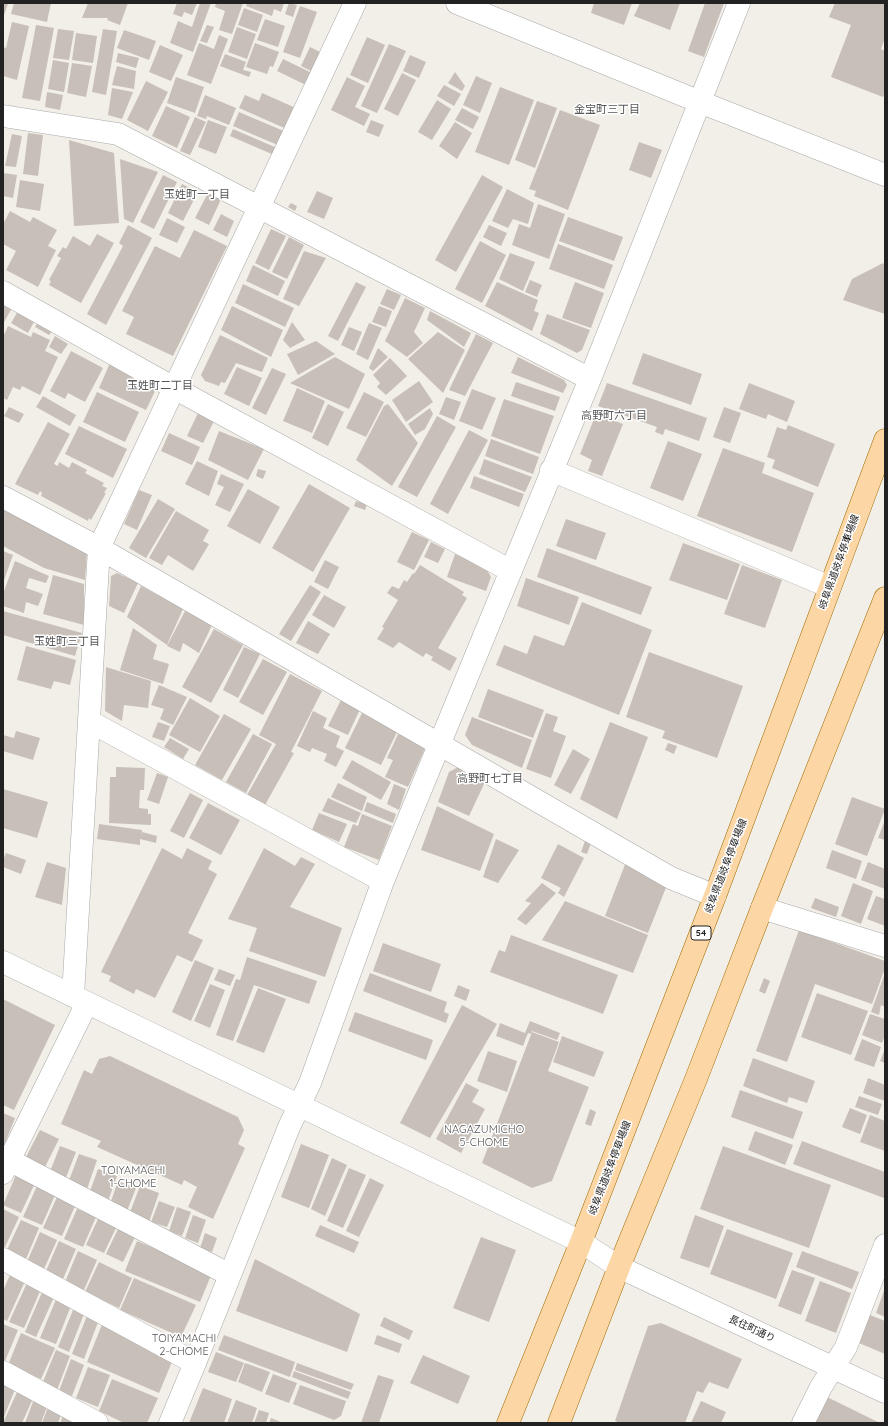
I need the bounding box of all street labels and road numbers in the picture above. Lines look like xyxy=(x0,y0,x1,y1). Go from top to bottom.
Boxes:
street label: 岐阜県道岐阜停車場線 xyxy=(816,513,862,611)
street label: 岐阜県道岐阜停車場線 xyxy=(702,817,750,915)
road number: 54 xyxy=(691,926,711,940)
street label: 岐阜県道岐阜停車場線 xyxy=(586,1119,634,1217)
street label: 長住町通り xyxy=(727,1313,777,1345)

